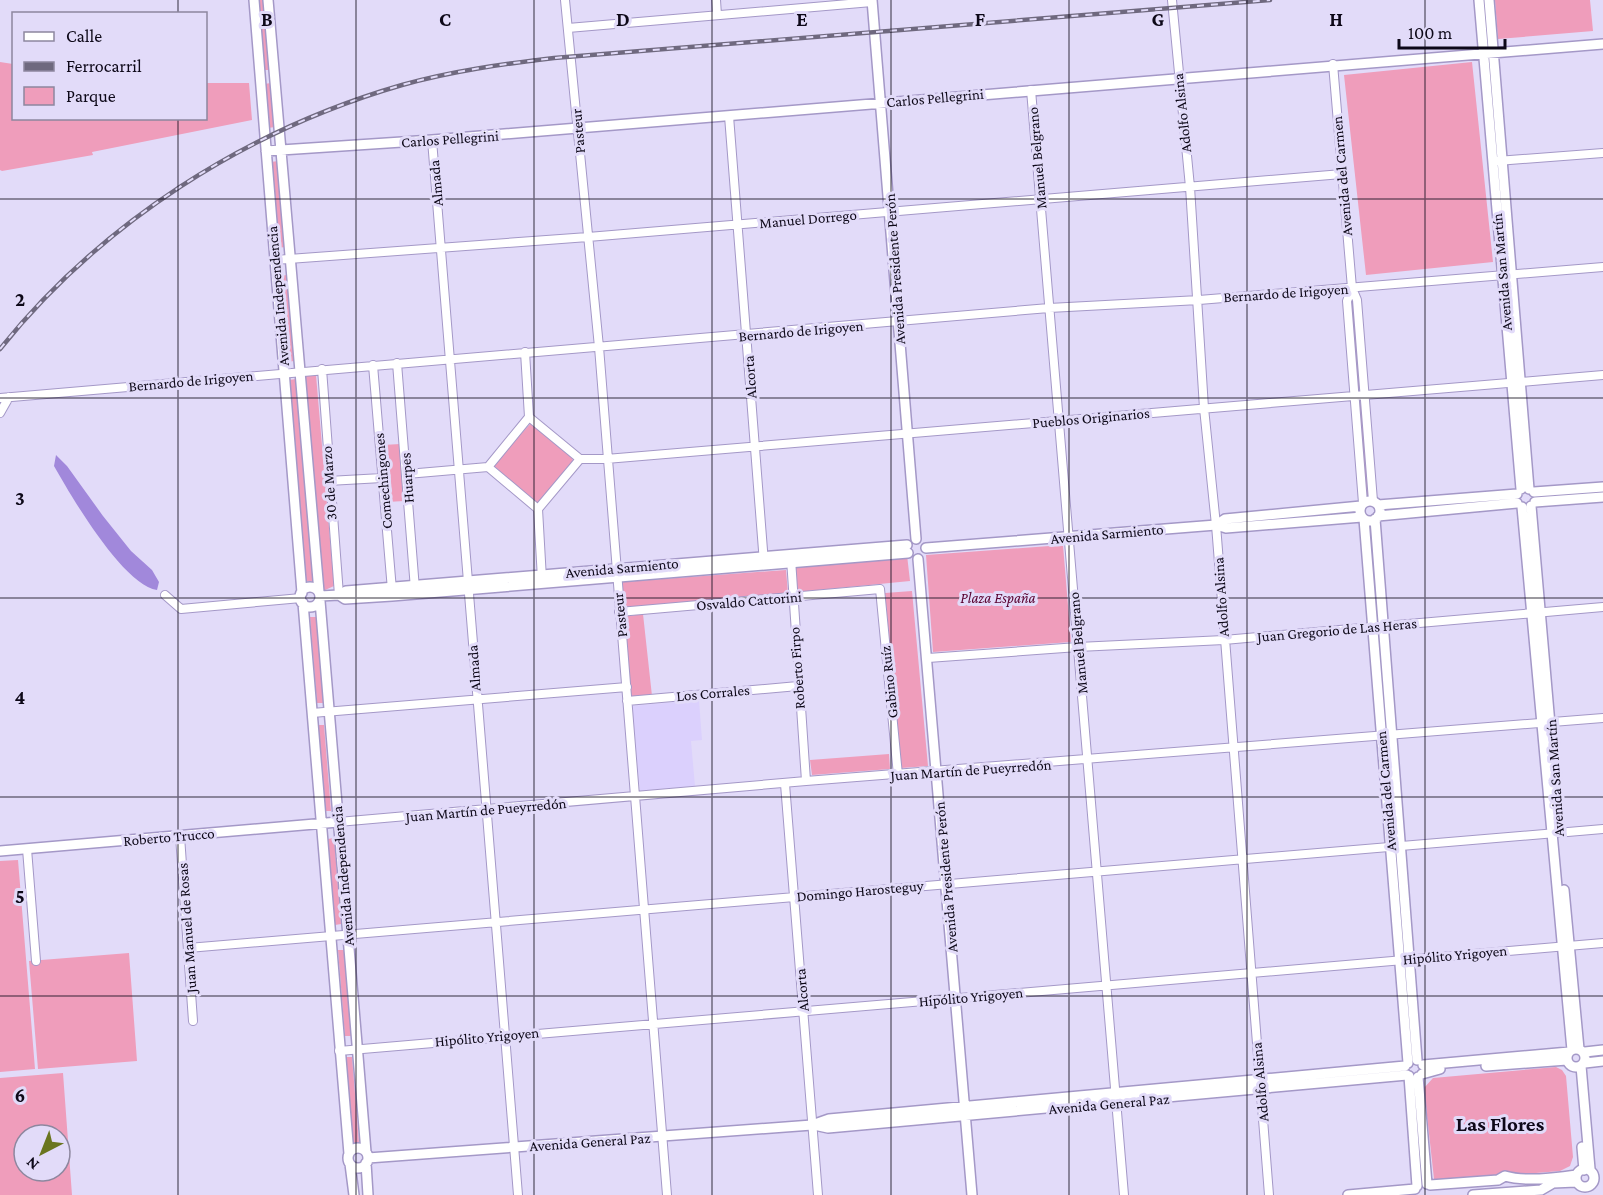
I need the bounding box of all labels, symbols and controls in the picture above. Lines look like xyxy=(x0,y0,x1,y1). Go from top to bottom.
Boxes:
text: B xyxy=(261,8,273,30)
text: C xyxy=(439,8,451,30)
text: D xyxy=(616,8,630,30)
text: E xyxy=(796,8,808,30)
text: F xyxy=(975,8,986,30)
text: G xyxy=(1152,8,1165,30)
text: H xyxy=(1329,8,1343,30)
legend xyxy=(12,12,207,120)
scale bar xyxy=(1399,12,1506,50)
text: 100 m xyxy=(1408,23,1453,43)
text: Calle xyxy=(66,26,102,46)
text: Ferrocarril xyxy=(66,56,142,76)
street label: Adolfo Alsina xyxy=(1170,72,1194,153)
text: Parque xyxy=(66,86,116,106)
street label: Carlos Pellegrini xyxy=(886,86,985,111)
street label: Manuel Belgrano xyxy=(1025,106,1050,210)
street label: Pasteur xyxy=(568,107,588,154)
street label: Avenida del Carmen xyxy=(1329,115,1355,237)
street label: Carlos Pellegrini xyxy=(401,128,499,151)
street label: Almada xyxy=(426,159,446,207)
street label: Avenida Presidente Perón xyxy=(882,193,908,345)
street label: Manuel Dorrego xyxy=(759,207,857,232)
street label: Avenida San Martín xyxy=(1489,213,1515,331)
street label: Avenida Independencia xyxy=(264,225,293,367)
street label: Bernardo de Irigoyen xyxy=(1223,281,1349,306)
text: 2 xyxy=(15,288,25,310)
street label: Bernardo de Irigoyen xyxy=(738,318,864,345)
street label: Alcorta xyxy=(741,355,759,399)
street label: Bernardo de Irigoyen xyxy=(128,368,254,395)
street label: Pueblos Originarios xyxy=(1032,405,1151,432)
street label: Comechingones xyxy=(371,432,396,530)
street label: 30 de Marzo xyxy=(318,445,340,521)
street label: Huarpes xyxy=(397,452,418,504)
text: 3 xyxy=(15,487,25,509)
street label: Avenida Sarmiento xyxy=(1050,521,1164,547)
street label: Avenida Sarmiento xyxy=(565,555,679,581)
street label: Adolfo Alsina xyxy=(1210,557,1232,637)
street label: Osvaldo Cattorini xyxy=(696,588,803,614)
park label: Plaza España xyxy=(960,590,1036,607)
street label: Pasteur xyxy=(610,591,630,638)
street label: Manuel Belgrano xyxy=(1066,591,1091,695)
street label: Juan Gregorio de Las Heras xyxy=(1254,615,1418,646)
street label: Roberto Firpo xyxy=(786,626,809,710)
street label: Almada xyxy=(464,644,484,692)
street label: Gabino Ruíz xyxy=(877,645,901,719)
street label: Los Corrales xyxy=(676,682,750,704)
text: 4 xyxy=(15,686,26,708)
street label: Avenida San Martín xyxy=(1543,719,1567,837)
street label: Avenida del Carmen xyxy=(1373,730,1399,852)
street label: Juan Martín de Pueyrredón xyxy=(888,756,1052,785)
street label: Juan Martín de Pueyrredón xyxy=(403,795,567,826)
street label: Avenida Presidente Perón xyxy=(931,801,961,953)
street label: Avenida Independencia xyxy=(329,805,358,947)
street label: Roberto Trucco xyxy=(123,825,215,849)
street label: Juan Manuel de Rosas xyxy=(174,862,201,996)
street label: Domingo Harosteguy xyxy=(796,877,924,906)
text: 5 xyxy=(15,885,25,907)
street label: Hipólito Yrigoyen xyxy=(1402,942,1508,969)
street label: Alcorta xyxy=(792,968,812,1012)
street label: Hipólito Yrigoyen xyxy=(918,984,1024,1011)
street label: Hipólito Yrigoyen xyxy=(434,1024,540,1051)
street label: Adolfo Alsina xyxy=(1249,1042,1271,1122)
text: 6 xyxy=(15,1084,25,1106)
street label: Avenida General Paz xyxy=(1048,1091,1170,1117)
district label: Las Flores xyxy=(1456,1112,1545,1136)
north arrow xyxy=(12,1123,72,1183)
street label: Avenida General Paz xyxy=(529,1130,651,1154)
text: N xyxy=(22,1154,42,1174)

